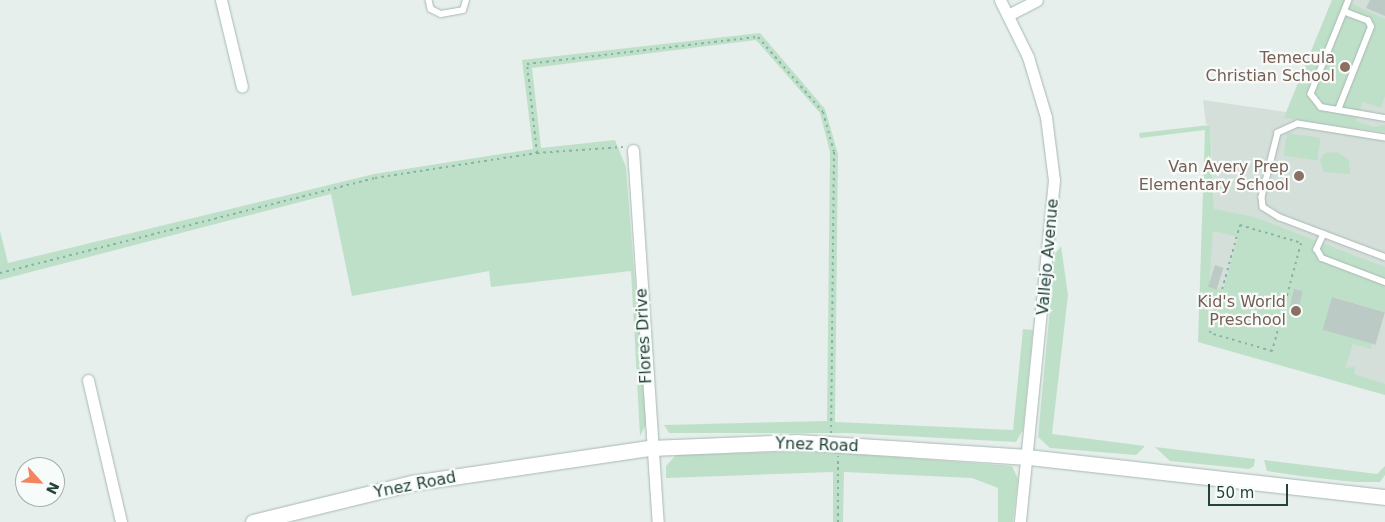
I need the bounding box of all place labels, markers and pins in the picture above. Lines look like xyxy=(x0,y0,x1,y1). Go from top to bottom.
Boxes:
place label: Temecula Christian School xyxy=(1205,48,1335,86)
marker: Temecula Christian School xyxy=(1339,61,1351,73)
place label: Van Avery Prep Elementary School xyxy=(1139,157,1289,195)
marker: Van Avery Prep Elementary School xyxy=(1293,170,1305,182)
place label: Kid's World Preschool xyxy=(1197,292,1286,330)
marker: Kid's World Preschool xyxy=(1290,305,1302,317)

